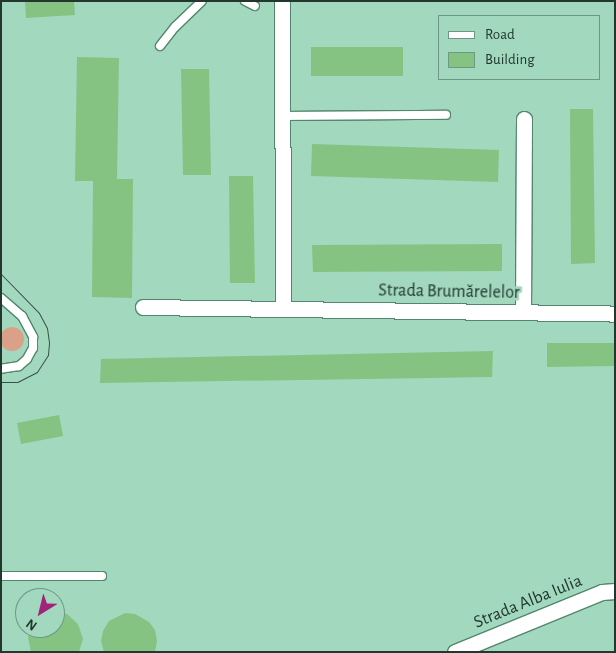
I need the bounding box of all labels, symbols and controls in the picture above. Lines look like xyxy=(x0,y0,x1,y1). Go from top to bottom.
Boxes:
legend xyxy=(438,15,601,80)
text: Road xyxy=(485,27,515,42)
text: Building xyxy=(485,52,535,67)
street label: Strada Brumărelelor xyxy=(378,280,520,304)
street label: Strada Alba Iulia xyxy=(471,570,585,634)
north arrow xyxy=(15,588,65,638)
text: N xyxy=(24,616,40,633)

